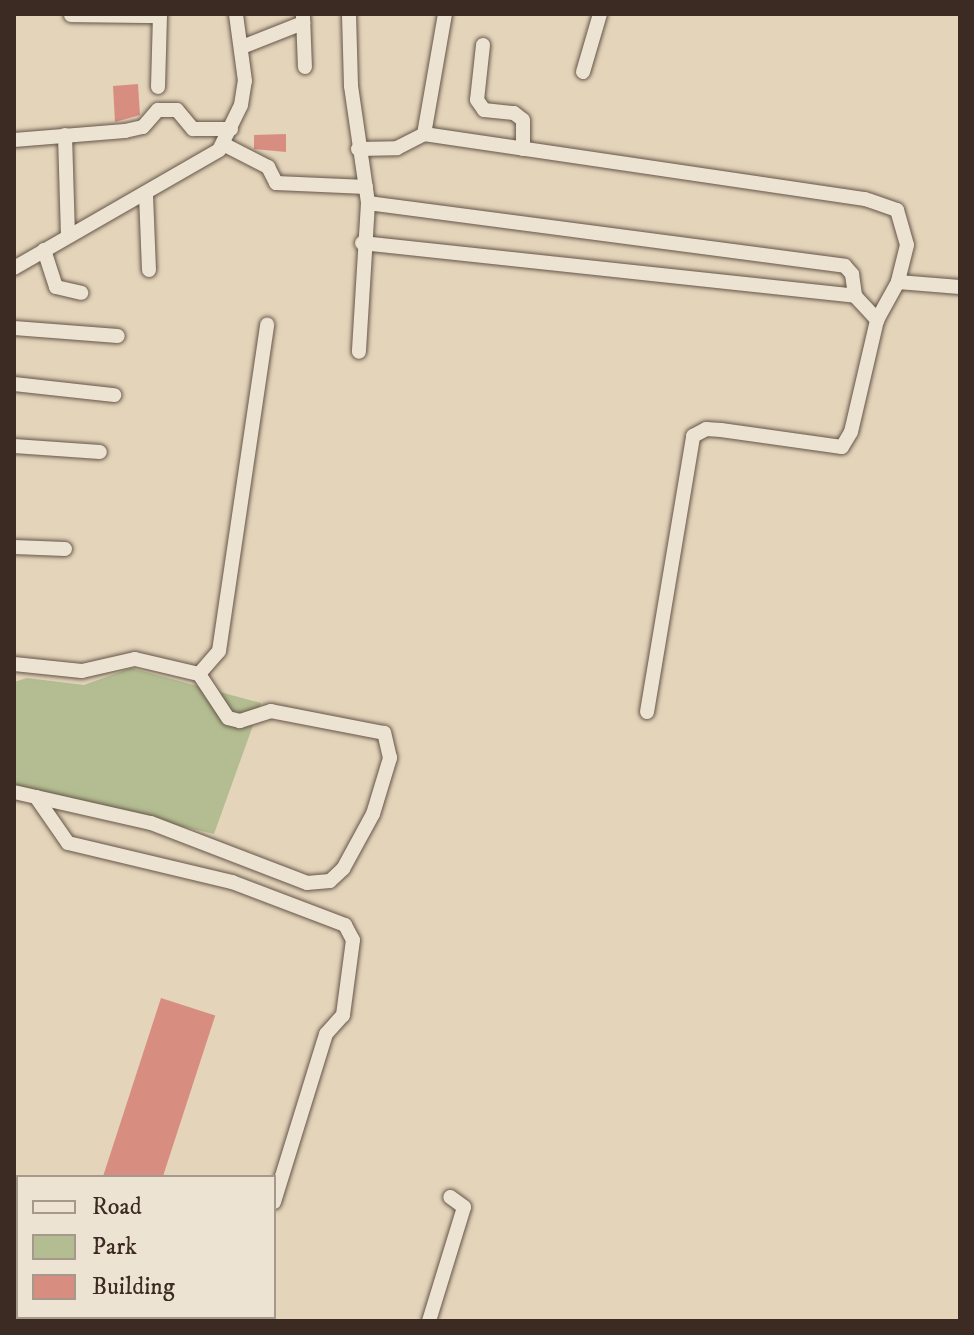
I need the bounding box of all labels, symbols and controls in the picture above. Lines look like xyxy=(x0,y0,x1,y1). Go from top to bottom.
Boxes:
legend xyxy=(16,1175,276,1319)
text: Road xyxy=(92,1192,142,1222)
text: Park xyxy=(92,1232,137,1262)
text: Building xyxy=(92,1272,175,1302)

